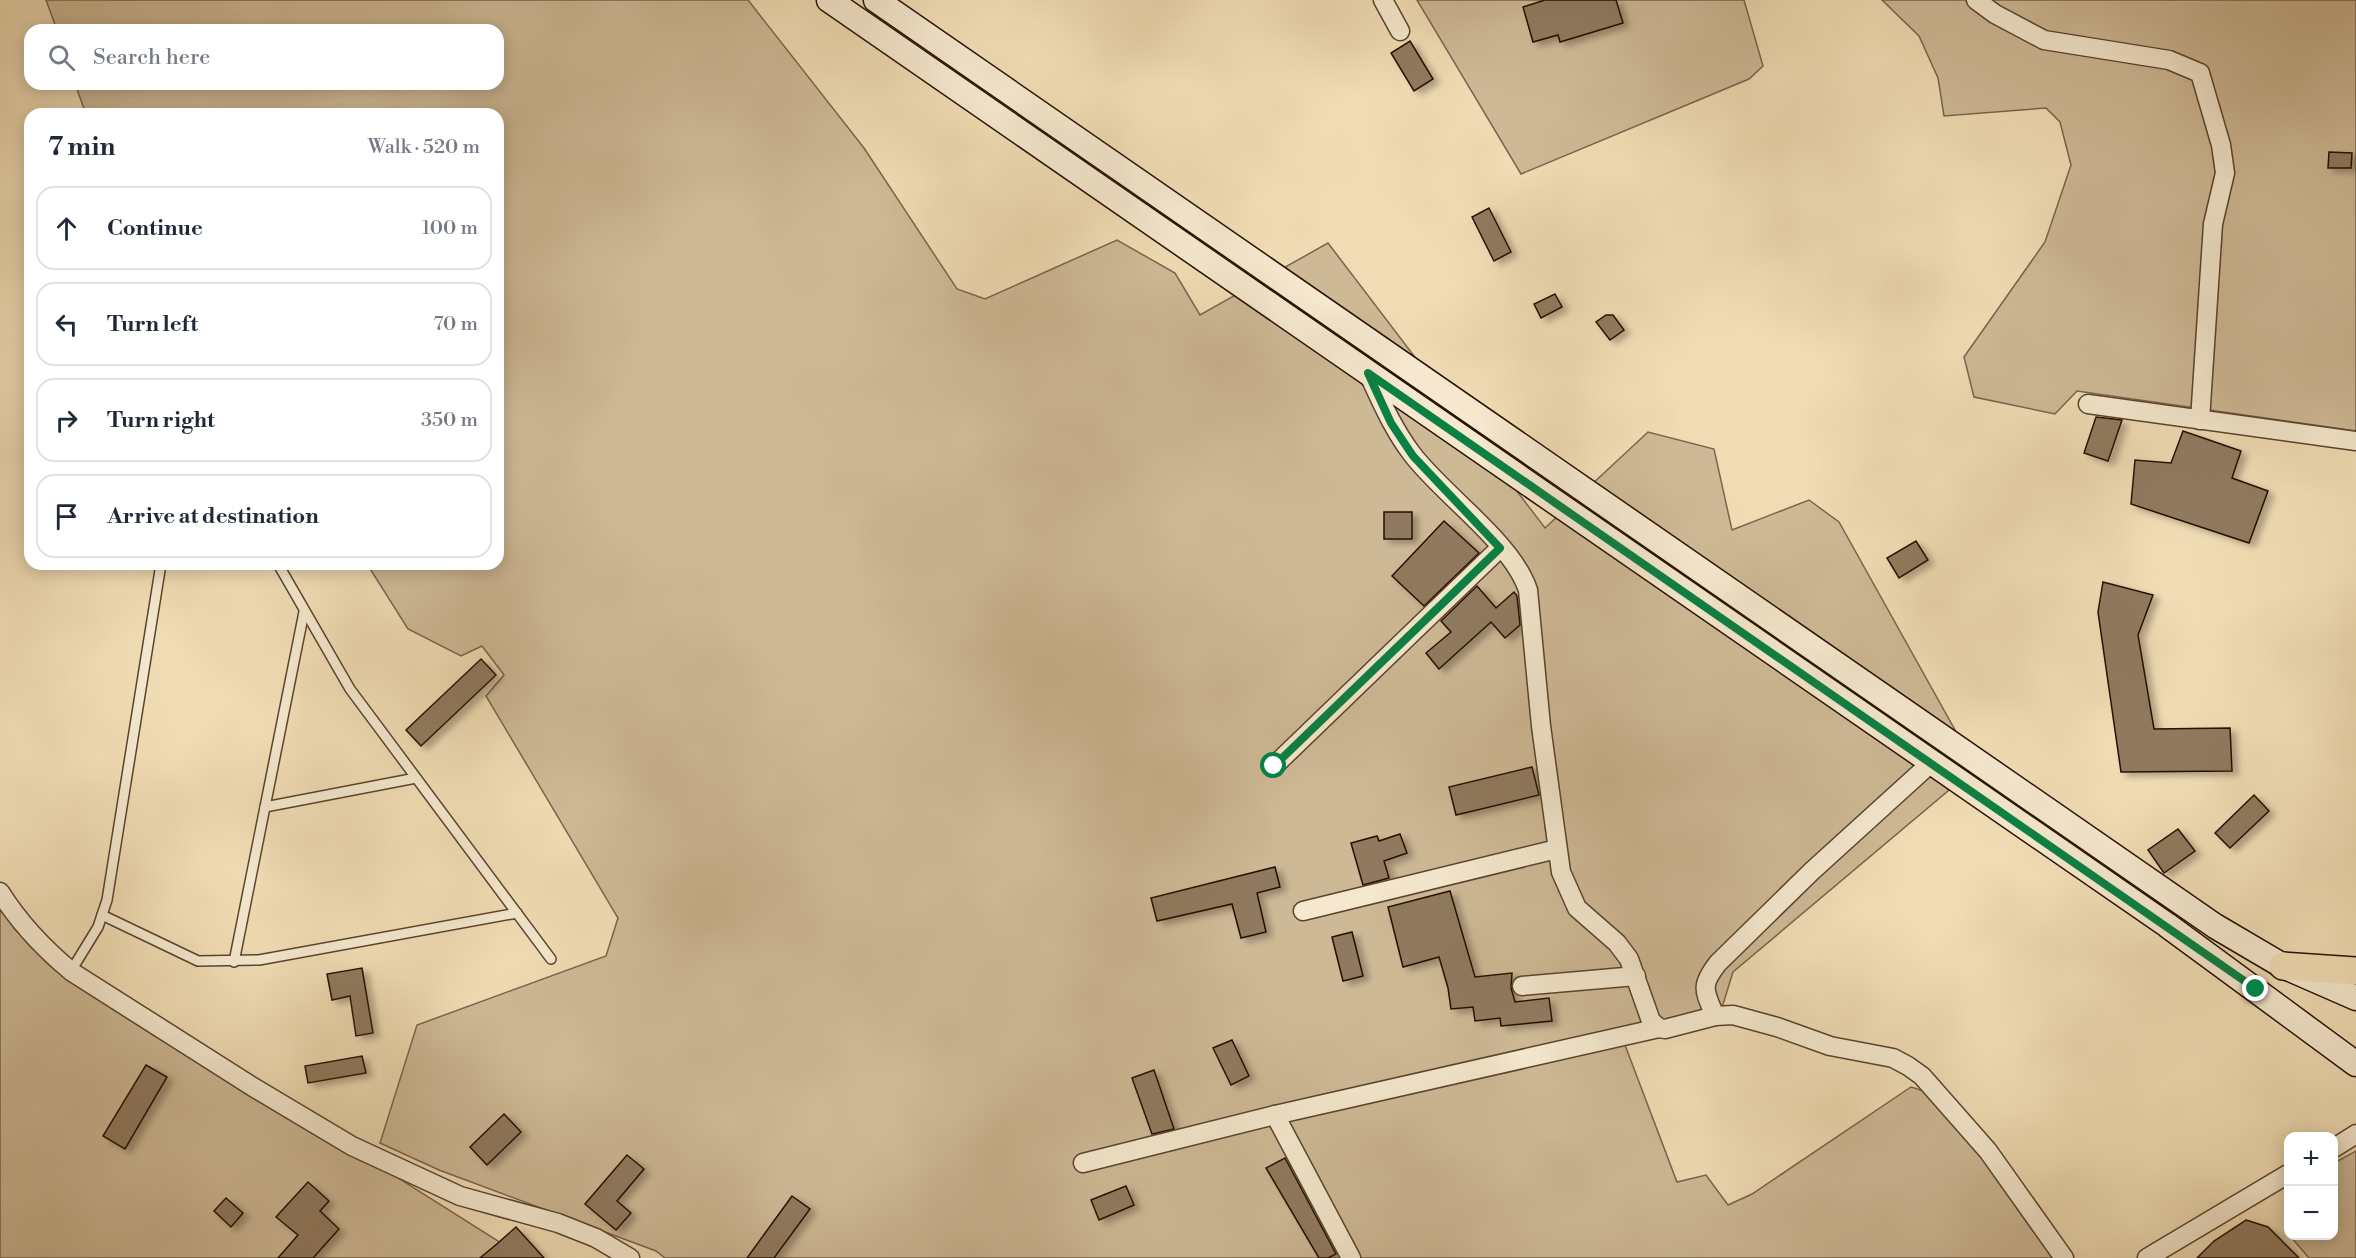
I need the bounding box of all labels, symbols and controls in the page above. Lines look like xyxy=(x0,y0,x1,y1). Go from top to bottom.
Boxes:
search box xyxy=(24,24,504,90)
icon: search xyxy=(45,41,78,74)
text: Search here xyxy=(93,44,210,71)
text: 7 min xyxy=(48,131,115,163)
text: Walk · 520 m xyxy=(368,135,480,160)
icon: ahead xyxy=(50,212,83,245)
text: Continue xyxy=(107,215,203,242)
text: 100 m xyxy=(422,216,478,241)
icon: left xyxy=(50,308,83,341)
text: Turn left xyxy=(107,311,198,338)
text: 70 m xyxy=(434,312,478,337)
icon: right xyxy=(50,404,83,437)
text: Turn right xyxy=(107,407,215,434)
text: 350 m xyxy=(421,408,478,433)
icon: arrive xyxy=(50,500,83,533)
text: Arrive at destination xyxy=(107,503,319,530)
route start xyxy=(1260,752,1286,778)
route end xyxy=(2242,975,2268,1001)
map controls xyxy=(2284,1132,2338,1240)
button: + xyxy=(2284,1132,2338,1186)
button: − xyxy=(2284,1186,2338,1240)

